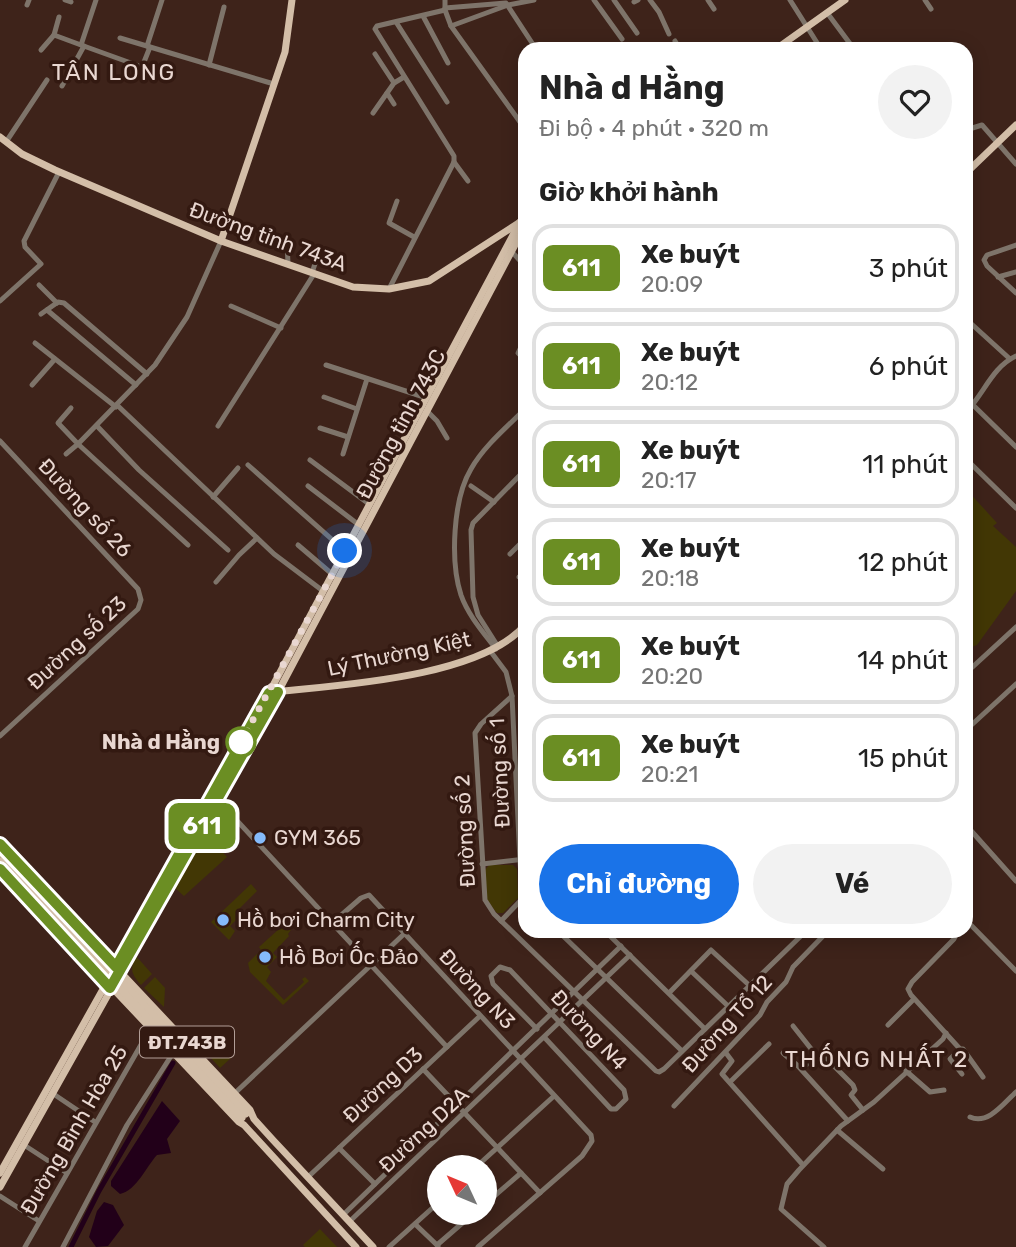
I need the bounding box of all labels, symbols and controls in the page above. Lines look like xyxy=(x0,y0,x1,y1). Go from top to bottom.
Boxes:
district label: TÂN LONG xyxy=(52,58,176,86)
button: heart xyxy=(878,65,952,139)
text: Nhà d Hằng xyxy=(539,68,725,107)
text: Đi bộ · 4 phút · 320 m xyxy=(539,114,769,142)
text: Giờ khởi hành xyxy=(539,177,719,208)
street label: Đường tỉnh 743A xyxy=(186,196,350,277)
text: Xe buýt xyxy=(641,239,740,270)
text: 3 phút xyxy=(869,253,948,284)
text: 611 xyxy=(562,254,601,282)
text: 20:09 xyxy=(641,270,703,298)
text: Xe buýt xyxy=(641,337,740,368)
street label: Đường tỉnh 743C xyxy=(351,345,450,503)
text: 6 phút xyxy=(869,351,948,382)
text: 611 xyxy=(562,352,601,380)
text: 20:12 xyxy=(641,368,698,396)
text: Xe buýt xyxy=(641,435,740,466)
text: 11 phút xyxy=(862,449,948,480)
text: 611 xyxy=(562,450,601,478)
street label: Đường số 26 xyxy=(33,453,137,562)
text: 20:17 xyxy=(641,466,697,494)
your location xyxy=(327,533,362,568)
text: Xe buýt xyxy=(641,533,740,564)
text: 12 phút xyxy=(858,547,948,578)
text: 611 xyxy=(562,548,601,576)
text: 20:18 xyxy=(641,564,699,592)
street label: Đường số 23 xyxy=(22,591,131,695)
street label: Lý Thường Kiệt xyxy=(325,626,473,681)
text: Xe buýt xyxy=(641,631,740,662)
text: 14 phút xyxy=(857,645,948,676)
text: 611 xyxy=(562,646,601,674)
text: 20:20 xyxy=(641,662,703,690)
street label: Đường số 1 xyxy=(484,718,515,829)
marker: Nhà d Hằng xyxy=(226,727,256,757)
place label: Nhà d Hằng xyxy=(102,729,220,754)
text: Xe buýt xyxy=(641,729,740,760)
text: 15 phút xyxy=(858,743,948,774)
text: 611 xyxy=(562,744,601,772)
text: 20:21 xyxy=(641,760,698,788)
street label: Đường số 2 xyxy=(449,774,480,888)
line badge: 611 xyxy=(162,803,242,849)
text: 611 xyxy=(183,812,221,840)
place label: GYM 365 xyxy=(274,825,361,850)
marker: GYM 365 xyxy=(252,830,268,846)
button: Chỉ đường xyxy=(539,844,739,924)
button: Vé xyxy=(753,844,952,924)
place label: Hồ bơi Charm City xyxy=(237,907,415,932)
marker: Hồ bơi Charm City xyxy=(215,912,231,928)
place label: Hồ Bơi Ốc Đảo xyxy=(279,941,419,969)
street label: Đường N3 xyxy=(434,944,521,1034)
marker: Hồ Bơi Ốc Đảo xyxy=(257,949,273,965)
street label: Đường Tổ 12 xyxy=(676,970,777,1078)
street label: Đường N4 xyxy=(546,984,633,1075)
road number: ĐT.743B xyxy=(140,1026,234,1058)
street label: Đường Bình Hòa 25 xyxy=(15,1041,132,1219)
street label: Đường D3 xyxy=(338,1041,428,1128)
district label: THỐNG NHẤT 2 xyxy=(785,1043,969,1073)
street label: Đường D2A xyxy=(374,1082,474,1178)
north arrow xyxy=(427,1155,497,1225)
map controls xyxy=(427,1155,497,1225)

